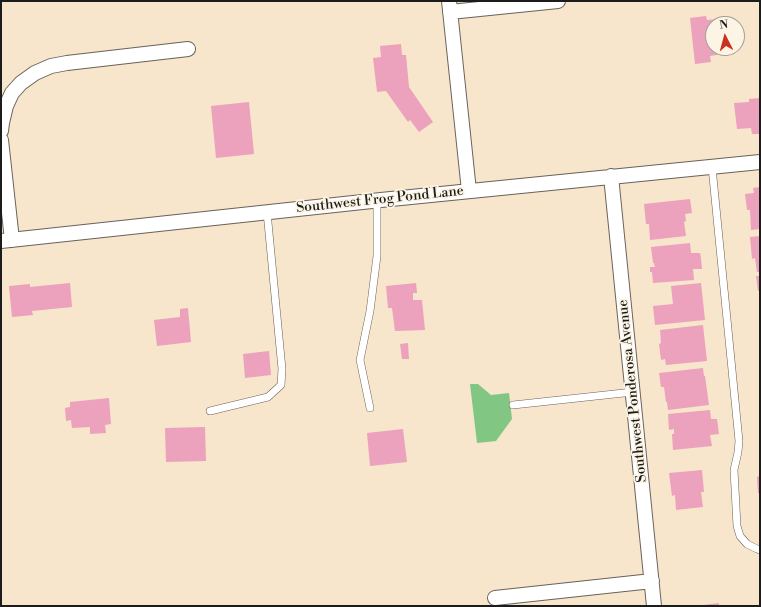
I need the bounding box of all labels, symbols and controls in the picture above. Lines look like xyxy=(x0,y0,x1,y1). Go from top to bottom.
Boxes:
north arrow xyxy=(705,16,745,56)
text: N xyxy=(719,18,729,32)
street label: Southwest Frog Pond Lane xyxy=(295,183,465,217)
street label: Southwest Ponderosa Avenue xyxy=(615,299,651,483)

